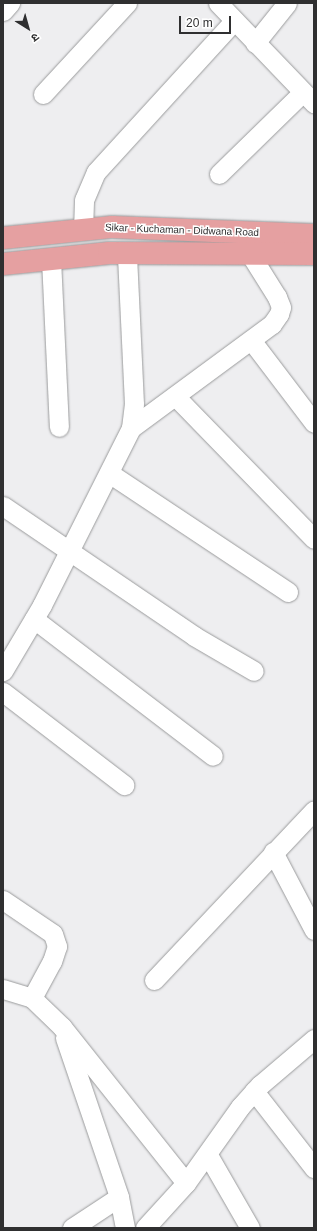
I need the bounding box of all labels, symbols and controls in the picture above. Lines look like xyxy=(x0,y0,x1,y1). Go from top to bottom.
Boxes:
north arrow xyxy=(8,8,48,48)
scale bar xyxy=(181,8,233,34)
text: 20 m xyxy=(186,16,213,30)
text: उ xyxy=(29,31,41,44)
street label: Sikar - Kuchaman - Didwana Road xyxy=(105,221,259,239)

